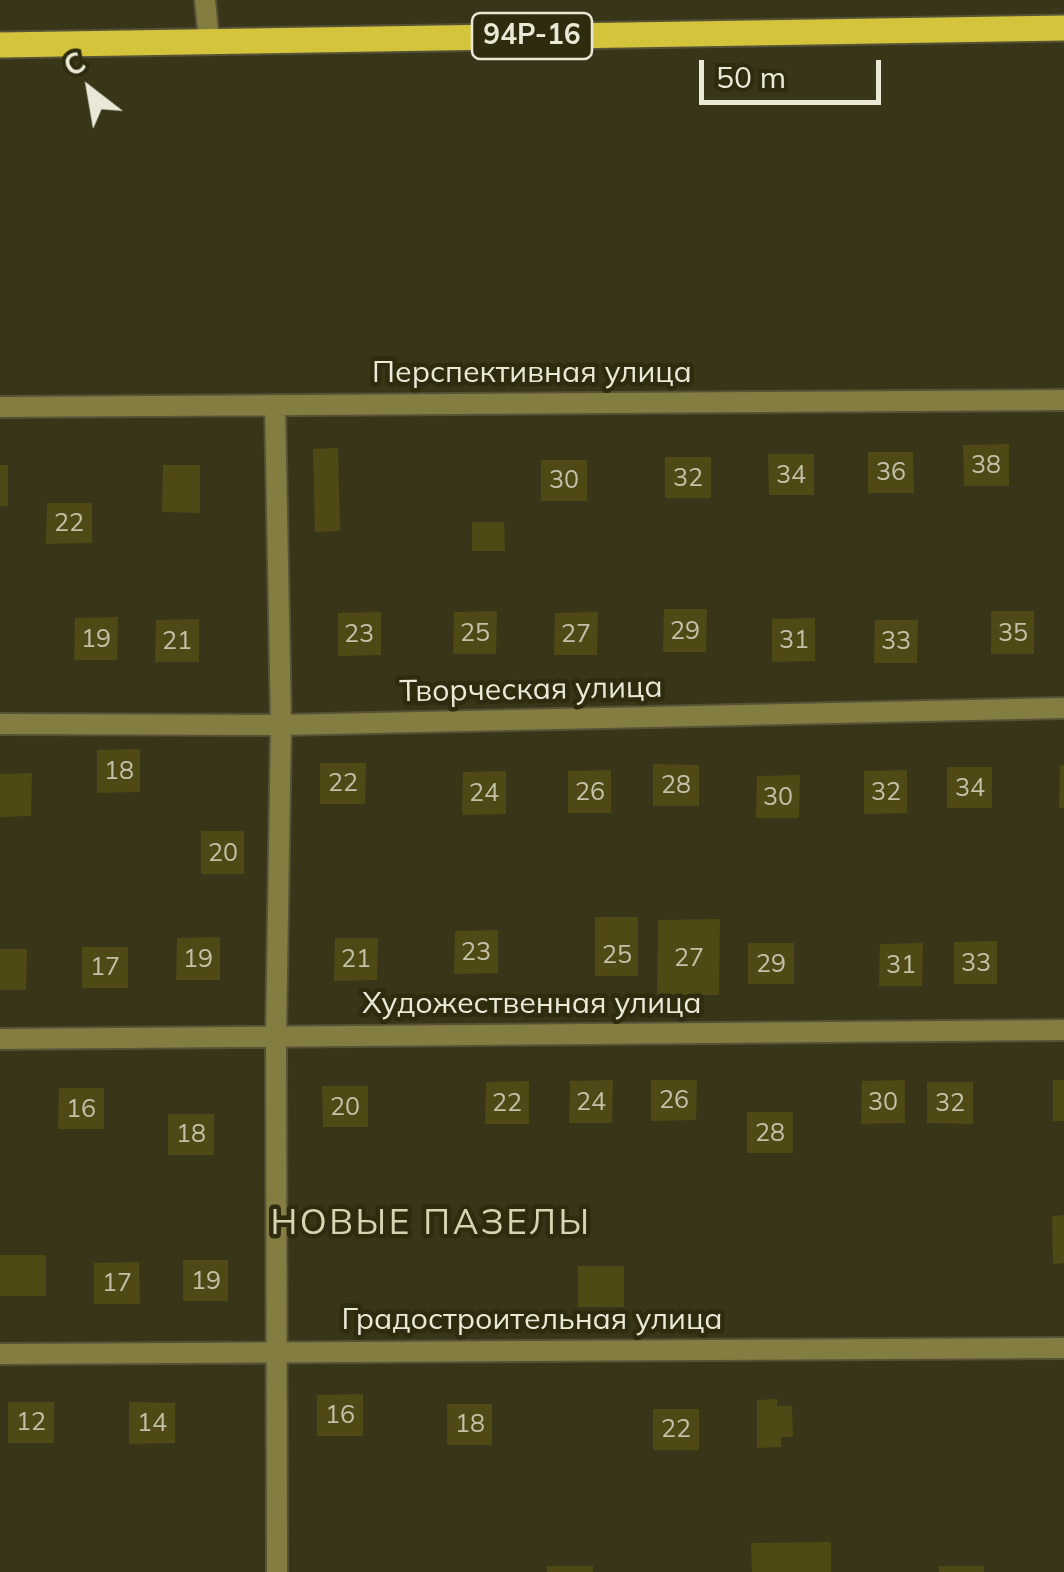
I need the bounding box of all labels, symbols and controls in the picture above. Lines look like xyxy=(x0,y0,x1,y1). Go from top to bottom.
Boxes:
road number: 94Р-16 xyxy=(472,13,592,59)
north arrow xyxy=(40,40,140,140)
scale bar xyxy=(704,40,886,102)
text: С xyxy=(57,44,92,84)
text: 50 m xyxy=(716,58,786,96)
street label: Перспективная улица xyxy=(372,355,692,391)
house number: 38 xyxy=(971,450,1001,480)
house number: 36 xyxy=(876,457,906,487)
house number: 34 xyxy=(776,460,806,490)
house number: 32 xyxy=(673,463,703,493)
house number: 30 xyxy=(549,465,579,495)
house number: 22 xyxy=(54,508,84,538)
house number: 29 xyxy=(670,616,700,646)
house number: 25 xyxy=(460,618,490,648)
house number: 35 xyxy=(998,618,1028,648)
house number: 23 xyxy=(344,619,374,649)
house number: 27 xyxy=(561,619,591,649)
house number: 19 xyxy=(81,624,111,654)
house number: 31 xyxy=(779,625,809,655)
house number: 21 xyxy=(162,626,192,656)
house number: 33 xyxy=(881,626,911,656)
street label: Творческая улица xyxy=(399,670,663,710)
house number: 18 xyxy=(104,756,134,786)
house number: 22 xyxy=(328,768,358,798)
house number: 28 xyxy=(661,770,691,800)
house number: 34 xyxy=(955,773,985,803)
house number: 26 xyxy=(575,777,605,807)
house number: 32 xyxy=(871,777,901,807)
house number: 24 xyxy=(469,778,499,808)
house number: 30 xyxy=(763,782,793,812)
house number: 20 xyxy=(208,838,238,868)
house number: 23 xyxy=(461,937,491,967)
house number: 25 xyxy=(602,940,632,970)
house number: 27 xyxy=(674,943,704,973)
house number: 19 xyxy=(183,944,213,974)
house number: 21 xyxy=(341,944,371,974)
house number: 33 xyxy=(961,948,991,978)
house number: 29 xyxy=(756,949,786,979)
house number: 31 xyxy=(886,950,916,980)
house number: 17 xyxy=(90,952,120,982)
street label: Художественная улица xyxy=(362,986,702,1022)
house number: 26 xyxy=(659,1085,689,1115)
house number: 24 xyxy=(576,1087,606,1117)
house number: 30 xyxy=(868,1087,898,1117)
house number: 22 xyxy=(492,1088,522,1118)
house number: 32 xyxy=(935,1088,965,1118)
house number: 20 xyxy=(330,1092,360,1122)
house number: 16 xyxy=(66,1094,96,1124)
house number: 28 xyxy=(755,1118,785,1148)
house number: 18 xyxy=(176,1119,206,1149)
district label: НОВЫЕ ПАЗЕЛЫ xyxy=(270,1202,592,1244)
house number: 19 xyxy=(191,1266,221,1296)
house number: 17 xyxy=(102,1268,132,1298)
street label: Градостроительная улица xyxy=(341,1302,723,1338)
house number: 16 xyxy=(325,1400,355,1430)
house number: 12 xyxy=(16,1407,46,1437)
house number: 14 xyxy=(137,1408,167,1438)
house number: 18 xyxy=(455,1409,485,1439)
house number: 22 xyxy=(661,1414,691,1444)

